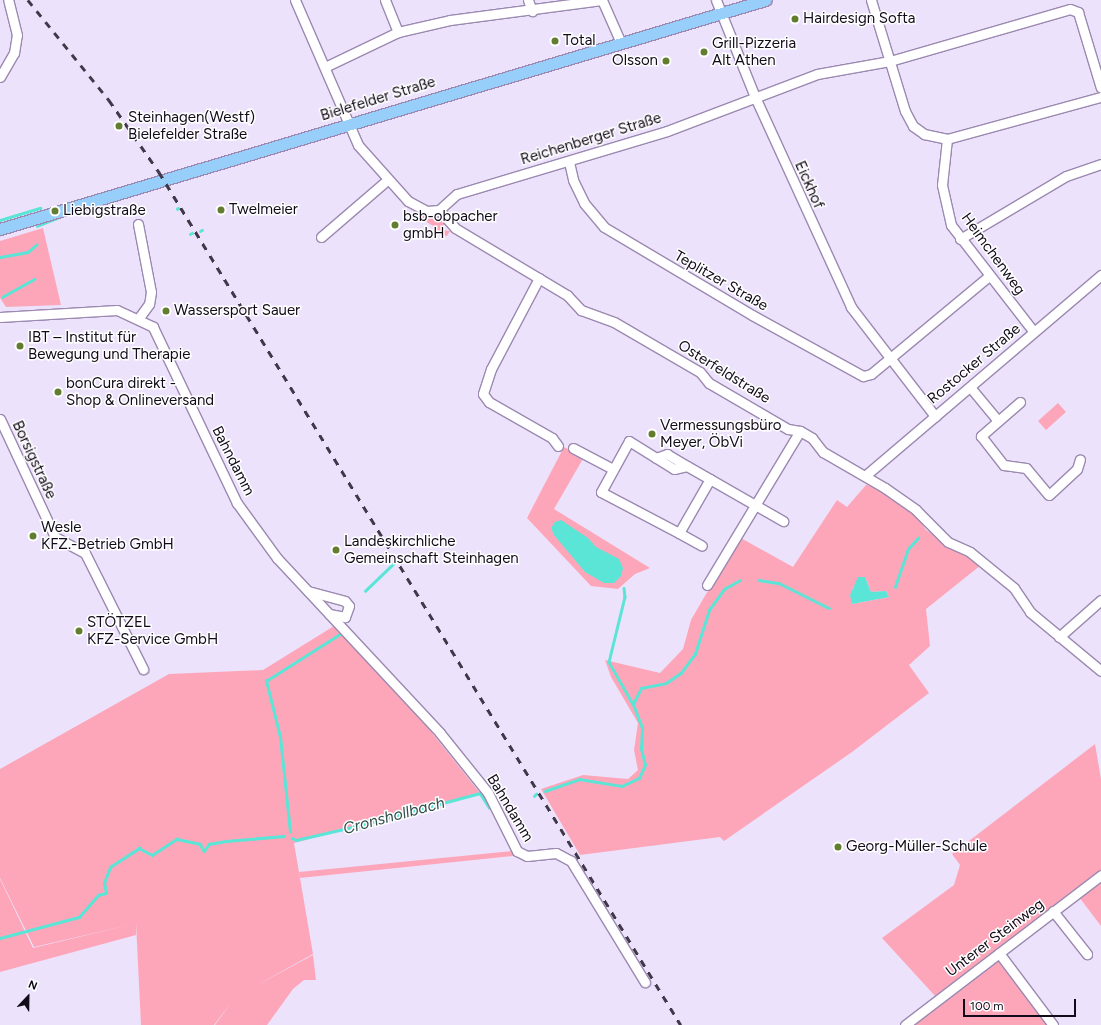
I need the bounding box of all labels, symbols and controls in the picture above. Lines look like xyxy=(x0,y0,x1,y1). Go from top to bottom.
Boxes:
place label: Hairdesign Softa xyxy=(803,10,916,28)
marker: Hairdesign Softa xyxy=(790,14,800,24)
place label: Total xyxy=(563,32,596,50)
place label: Grill-Pizzeria Alt Athen xyxy=(712,34,796,69)
marker: Total xyxy=(550,36,560,46)
marker: Grill-Pizzeria Alt Athen xyxy=(699,47,709,57)
place label: Olsson xyxy=(612,52,658,70)
marker: Olsson xyxy=(661,56,671,66)
street label: Bielefelder Straße xyxy=(318,73,438,125)
place label: Steinhagen(Westf) Bielefelder Straße xyxy=(128,108,255,143)
street label: Reichenberger Straße xyxy=(518,109,664,169)
marker: Steinhagen(Westf) Bielefelder Straße xyxy=(113,120,125,132)
street label: Eickhof xyxy=(791,158,827,212)
place label: Twelmeier xyxy=(229,201,298,219)
place label: Liebigstraße xyxy=(63,202,146,220)
marker: Twelmeier xyxy=(216,205,226,215)
marker: Liebigstraße xyxy=(50,206,60,216)
place label: bsb-obpacher gmbH xyxy=(403,207,498,242)
street label: Heimchenweg xyxy=(957,209,1029,299)
marker: bsb-obpacher gmbH xyxy=(390,220,400,230)
street label: Teplitzer Straße xyxy=(671,247,771,315)
place label: Wassersport Sauer xyxy=(174,302,300,320)
marker: Wassersport Sauer xyxy=(161,306,171,316)
street label: Rostocker Straße xyxy=(924,320,1024,408)
place label: IBT – Institut für Bewegung und Therapie xyxy=(28,328,190,363)
street label: Osterfeldstraße xyxy=(675,336,773,408)
marker: IBT – Institut für Bewegung und Therapie xyxy=(15,341,25,351)
place label: bonCura direkt - Shop & Onlineversand xyxy=(66,374,214,409)
marker: bonCura direkt - Shop & Onlineversand xyxy=(53,387,63,397)
place label: Vermessungsbüro Meyer, ÖbVi xyxy=(660,416,781,451)
street label: Borsigstraße xyxy=(8,418,60,502)
street label: Bahndamm xyxy=(208,423,258,499)
marker: Vermessungsbüro Meyer, ÖbVi xyxy=(647,429,657,439)
place label: Wesle KFZ.-Betrieb GmbH xyxy=(41,518,174,553)
marker: Wesle KFZ.-Betrieb GmbH xyxy=(28,531,38,541)
place label: Landeskirchliche Gemeinschaft Steinhagen xyxy=(344,532,519,567)
marker: Landeskirchliche Gemeinschaft Steinhagen xyxy=(331,545,341,555)
place label: STÖTZEL KFZ-Service GmbH xyxy=(87,613,218,648)
marker: STÖTZEL KFZ-Service GmbH xyxy=(74,626,84,636)
street label: Bahndamm xyxy=(483,771,537,845)
water label: Cronshollbach xyxy=(341,793,447,839)
place label: Georg-Müller-Schule xyxy=(846,838,987,856)
marker: Georg-Müller-Schule xyxy=(833,842,843,852)
street label: Unterer Steinweg xyxy=(942,895,1048,981)
north arrow xyxy=(8,977,48,1017)
text: N xyxy=(26,978,39,993)
scale bar xyxy=(965,991,1078,1017)
text: 100 m xyxy=(970,999,1004,1013)

